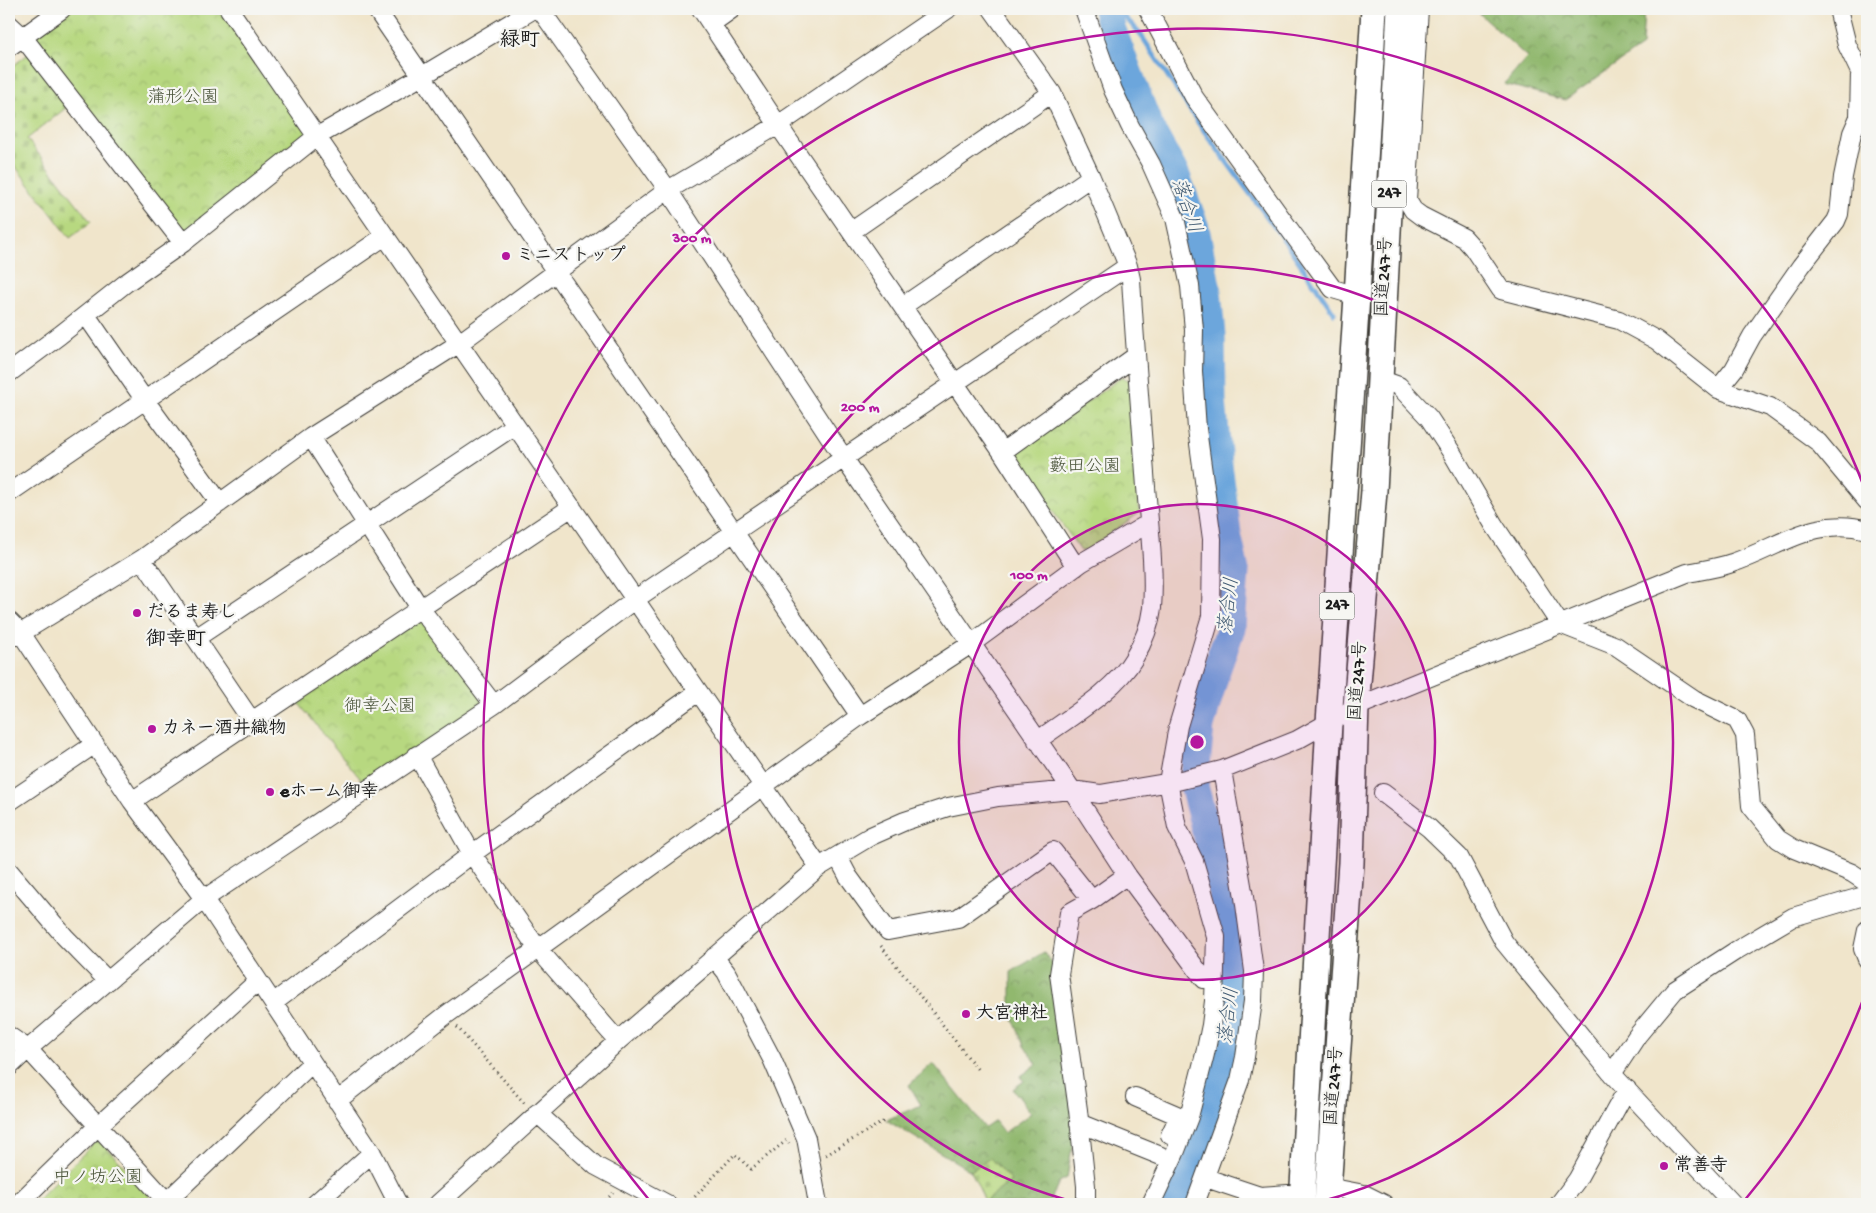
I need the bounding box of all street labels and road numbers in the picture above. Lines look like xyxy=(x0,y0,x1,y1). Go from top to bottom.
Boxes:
road number: 247 xyxy=(1372,180,1406,208)
street label: 国道247号 xyxy=(1371,236,1398,318)
road number: 247 xyxy=(1320,592,1354,620)
street label: 国道247号 xyxy=(1345,640,1372,722)
street label: 国道247号 xyxy=(1321,1045,1348,1127)

